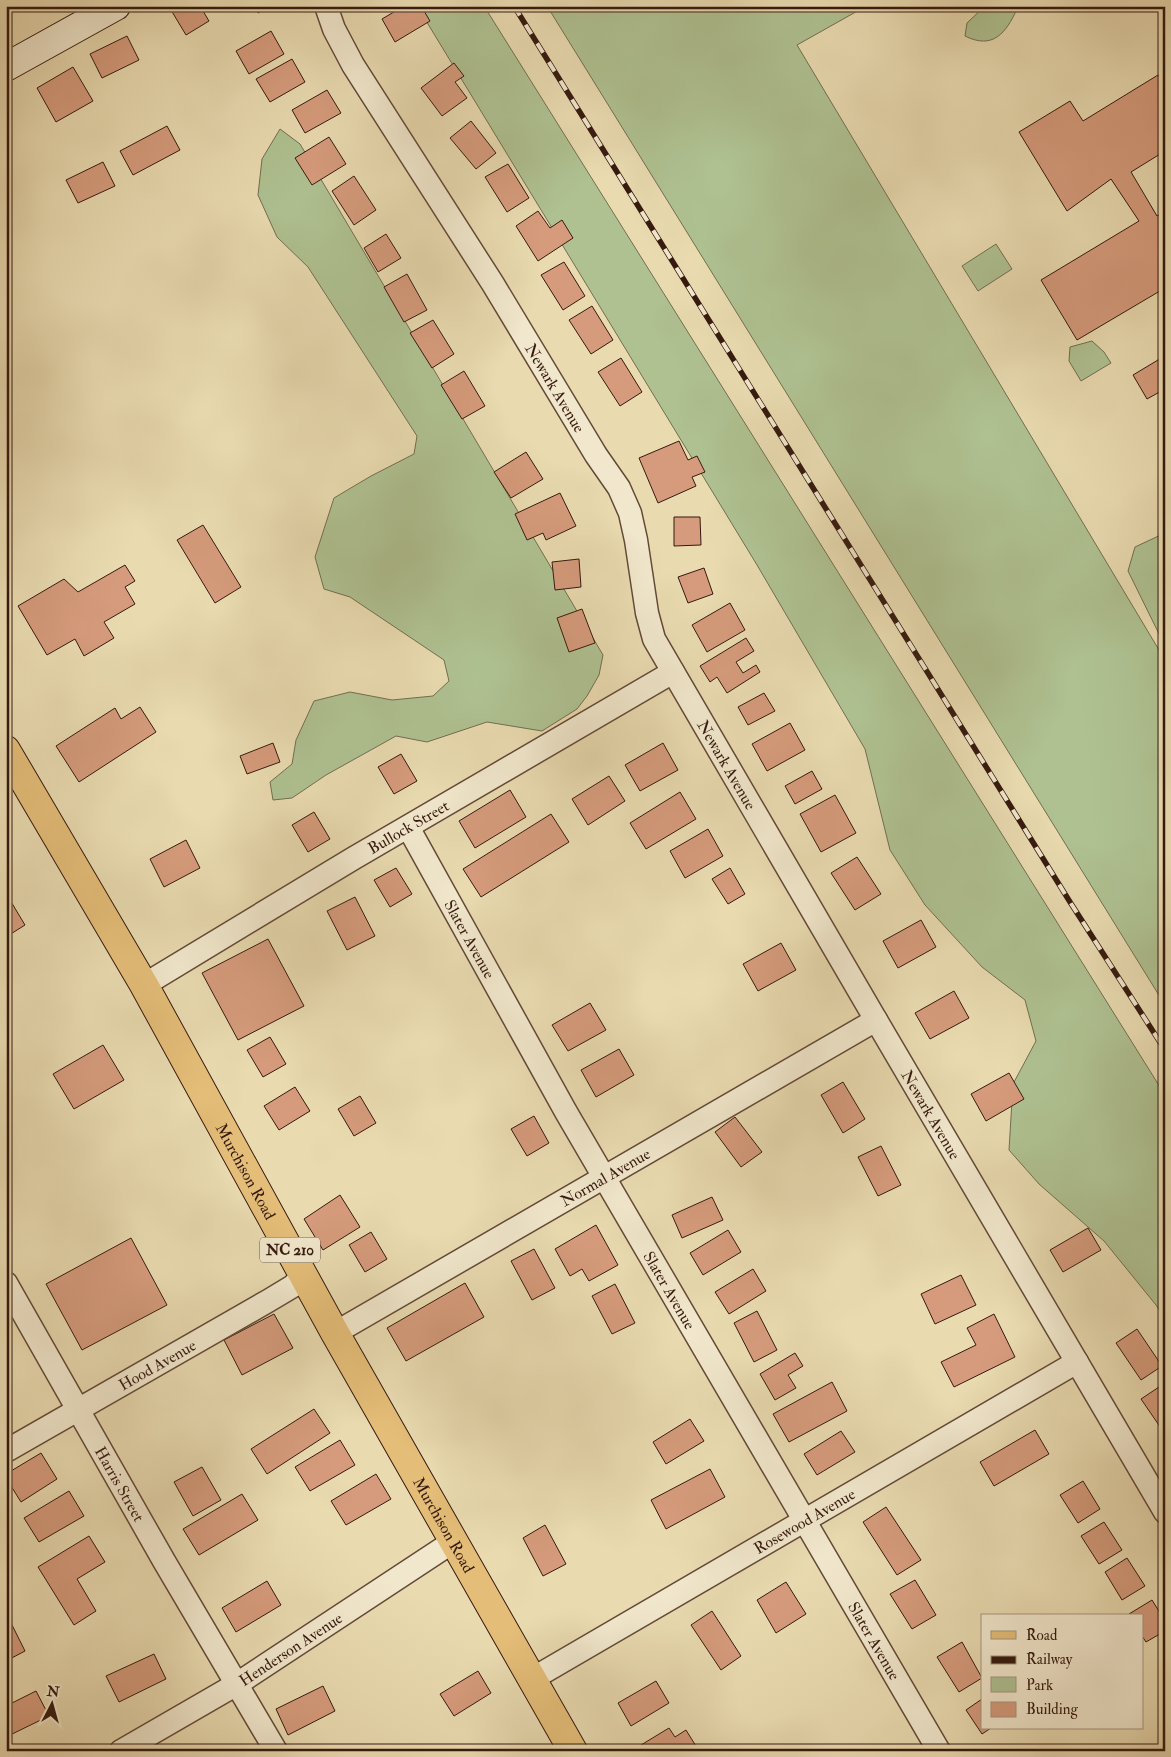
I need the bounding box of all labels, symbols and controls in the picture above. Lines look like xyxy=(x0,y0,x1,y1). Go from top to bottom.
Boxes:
street label: Newark Avenue xyxy=(520,340,589,437)
street label: Newark Avenue xyxy=(692,717,760,814)
street label: Bullock Street xyxy=(364,796,453,859)
street label: Slater Avenue xyxy=(439,896,499,983)
street label: Newark Avenue xyxy=(897,1067,965,1164)
street label: Murchison Road xyxy=(211,1120,280,1223)
street label: Normal Avenue xyxy=(557,1144,654,1211)
road number: NC 210 xyxy=(260,1238,320,1262)
street label: Slater Avenue xyxy=(638,1248,700,1333)
street label: Hood Avenue xyxy=(115,1335,200,1395)
street label: Harris Street xyxy=(90,1443,149,1525)
street label: Murchison Road xyxy=(408,1474,478,1577)
street label: Rosewood Avenue xyxy=(751,1484,859,1559)
street label: Slater Avenue xyxy=(843,1598,904,1684)
street label: Henderson Avenue xyxy=(236,1608,347,1691)
legend xyxy=(981,1614,1144,1730)
text: Road xyxy=(1026,1626,1058,1645)
text: Railway xyxy=(1026,1650,1073,1669)
text: Park xyxy=(1026,1676,1053,1695)
north arrow xyxy=(28,1680,78,1730)
text: N xyxy=(45,1682,61,1701)
text: Building xyxy=(1026,1700,1078,1719)

